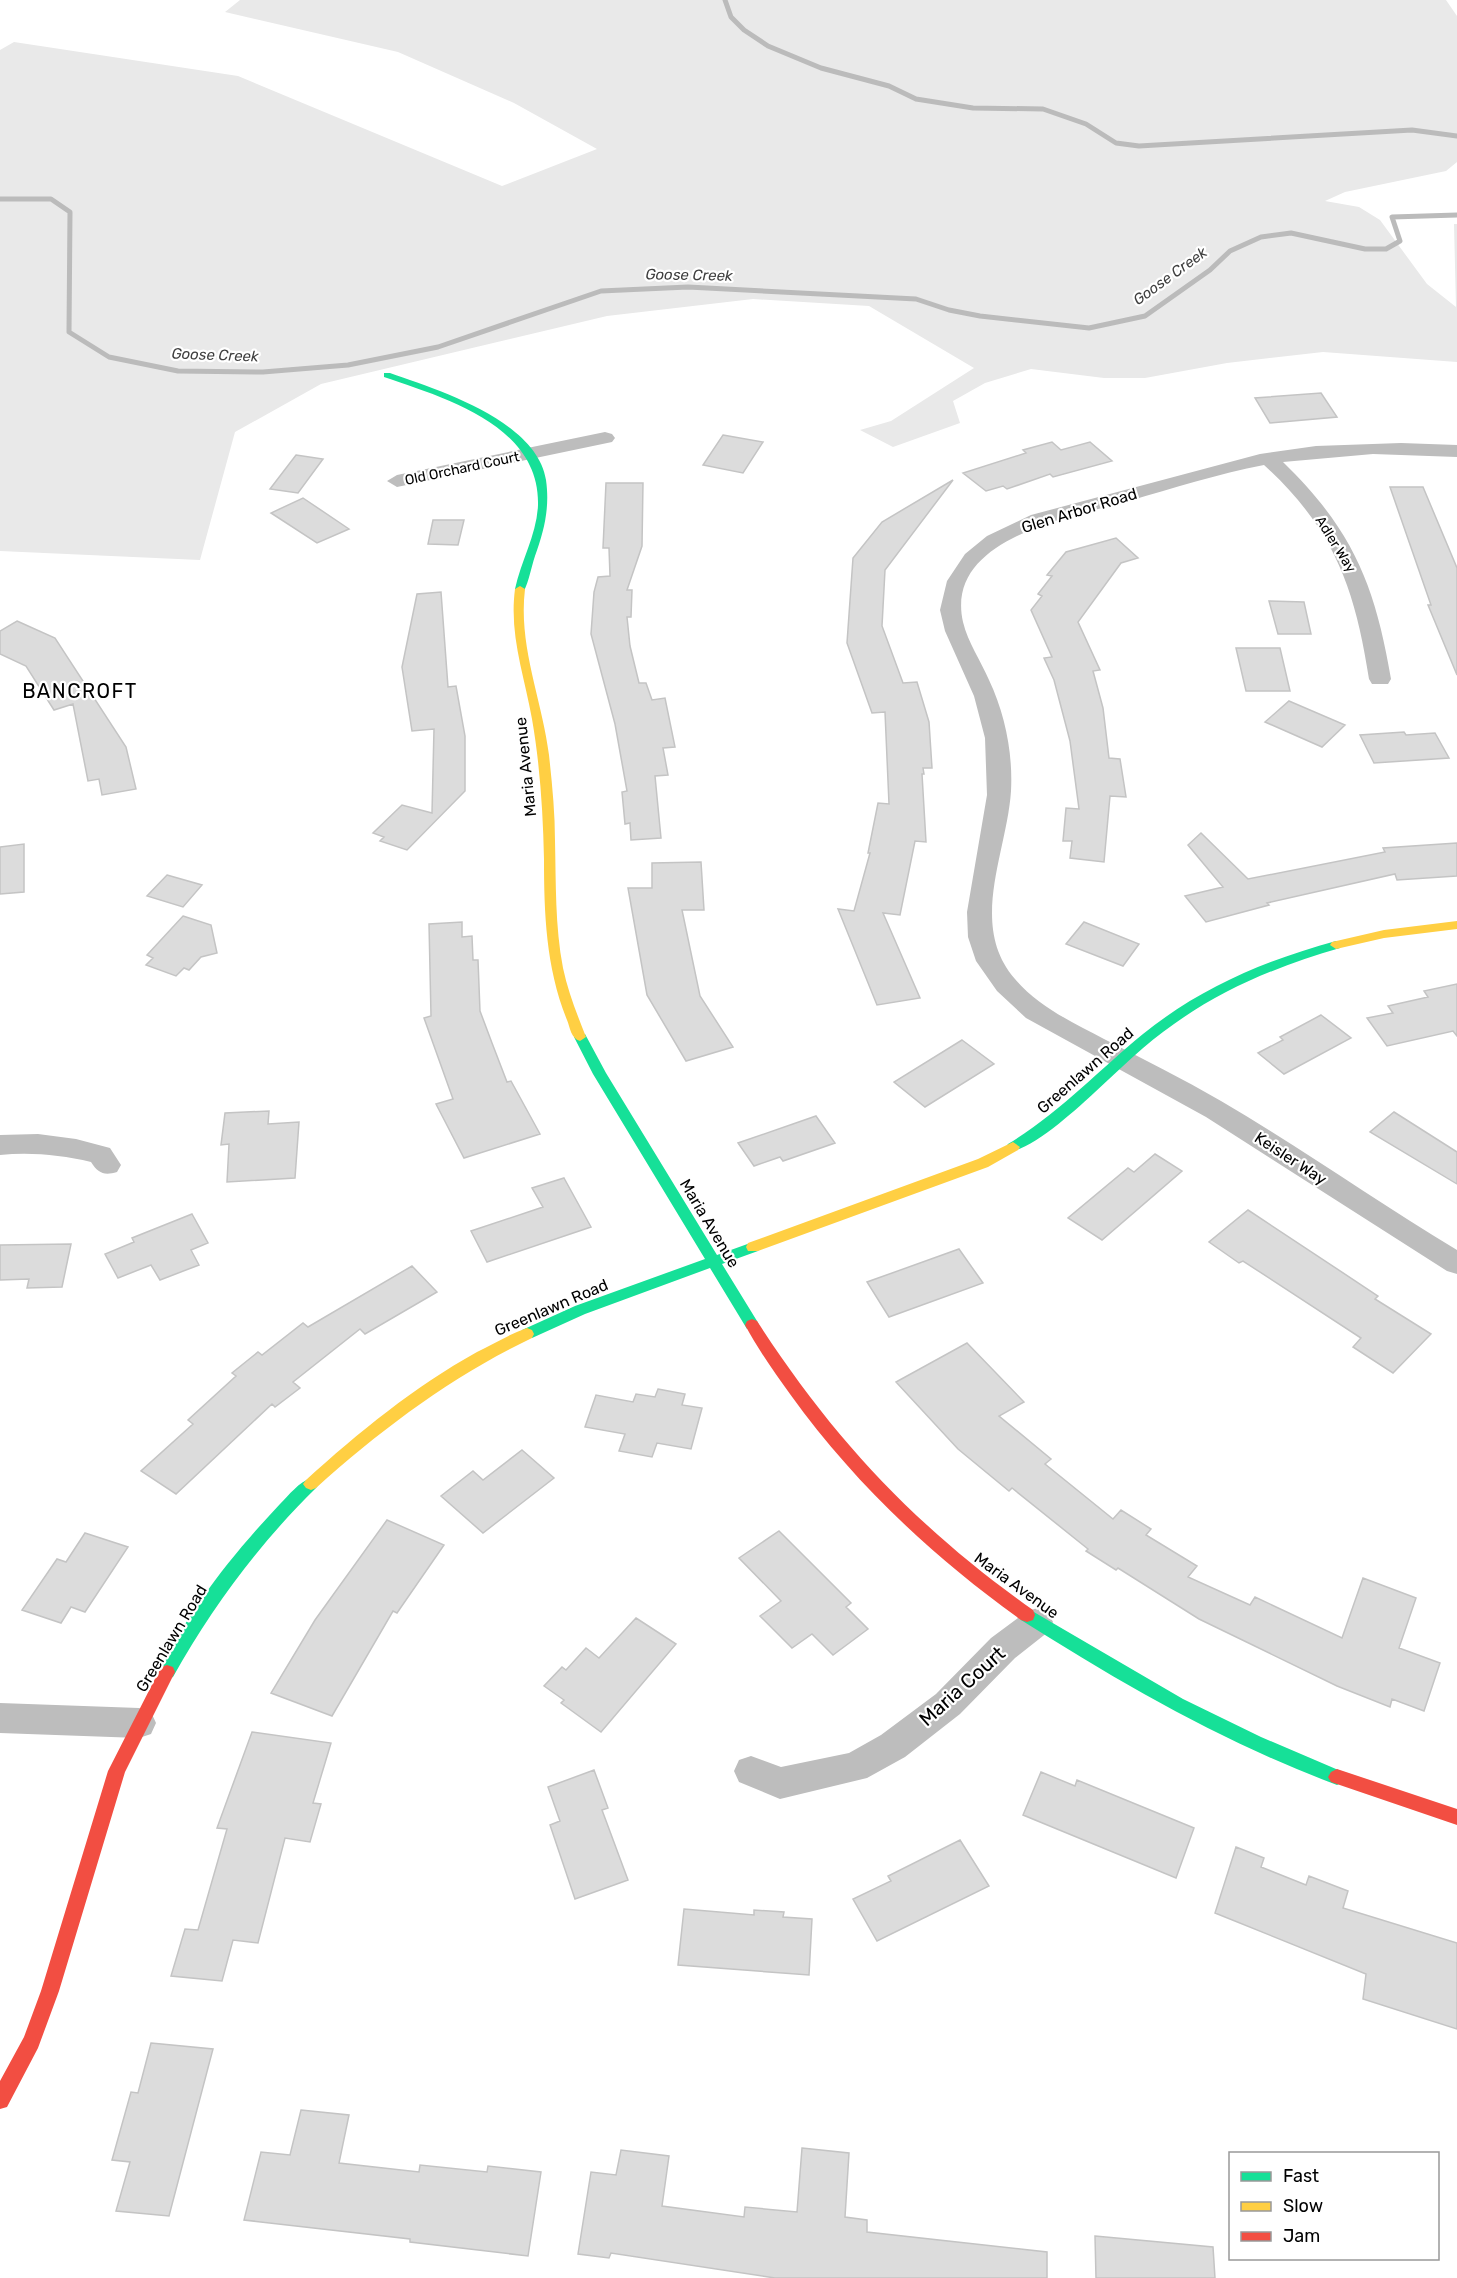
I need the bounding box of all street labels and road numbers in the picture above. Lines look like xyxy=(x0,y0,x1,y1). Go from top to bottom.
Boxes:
street label: Old Orchard Court xyxy=(403,448,522,489)
street label: Glen Arbor Road xyxy=(1019,484,1139,537)
street label: Adler Way xyxy=(1312,513,1360,576)
street label: Maria Avenue xyxy=(511,716,540,818)
street label: Greenlawn Road xyxy=(1033,1023,1137,1117)
street label: Keisler Way xyxy=(1251,1128,1331,1189)
street label: Maria Avenue xyxy=(676,1176,743,1271)
street label: Greenlawn Road xyxy=(492,1275,611,1340)
street label: Maria Avenue xyxy=(971,1548,1063,1622)
street label: Greenlawn Road xyxy=(132,1581,211,1695)
street label: Maria Court xyxy=(914,1641,1010,1731)

